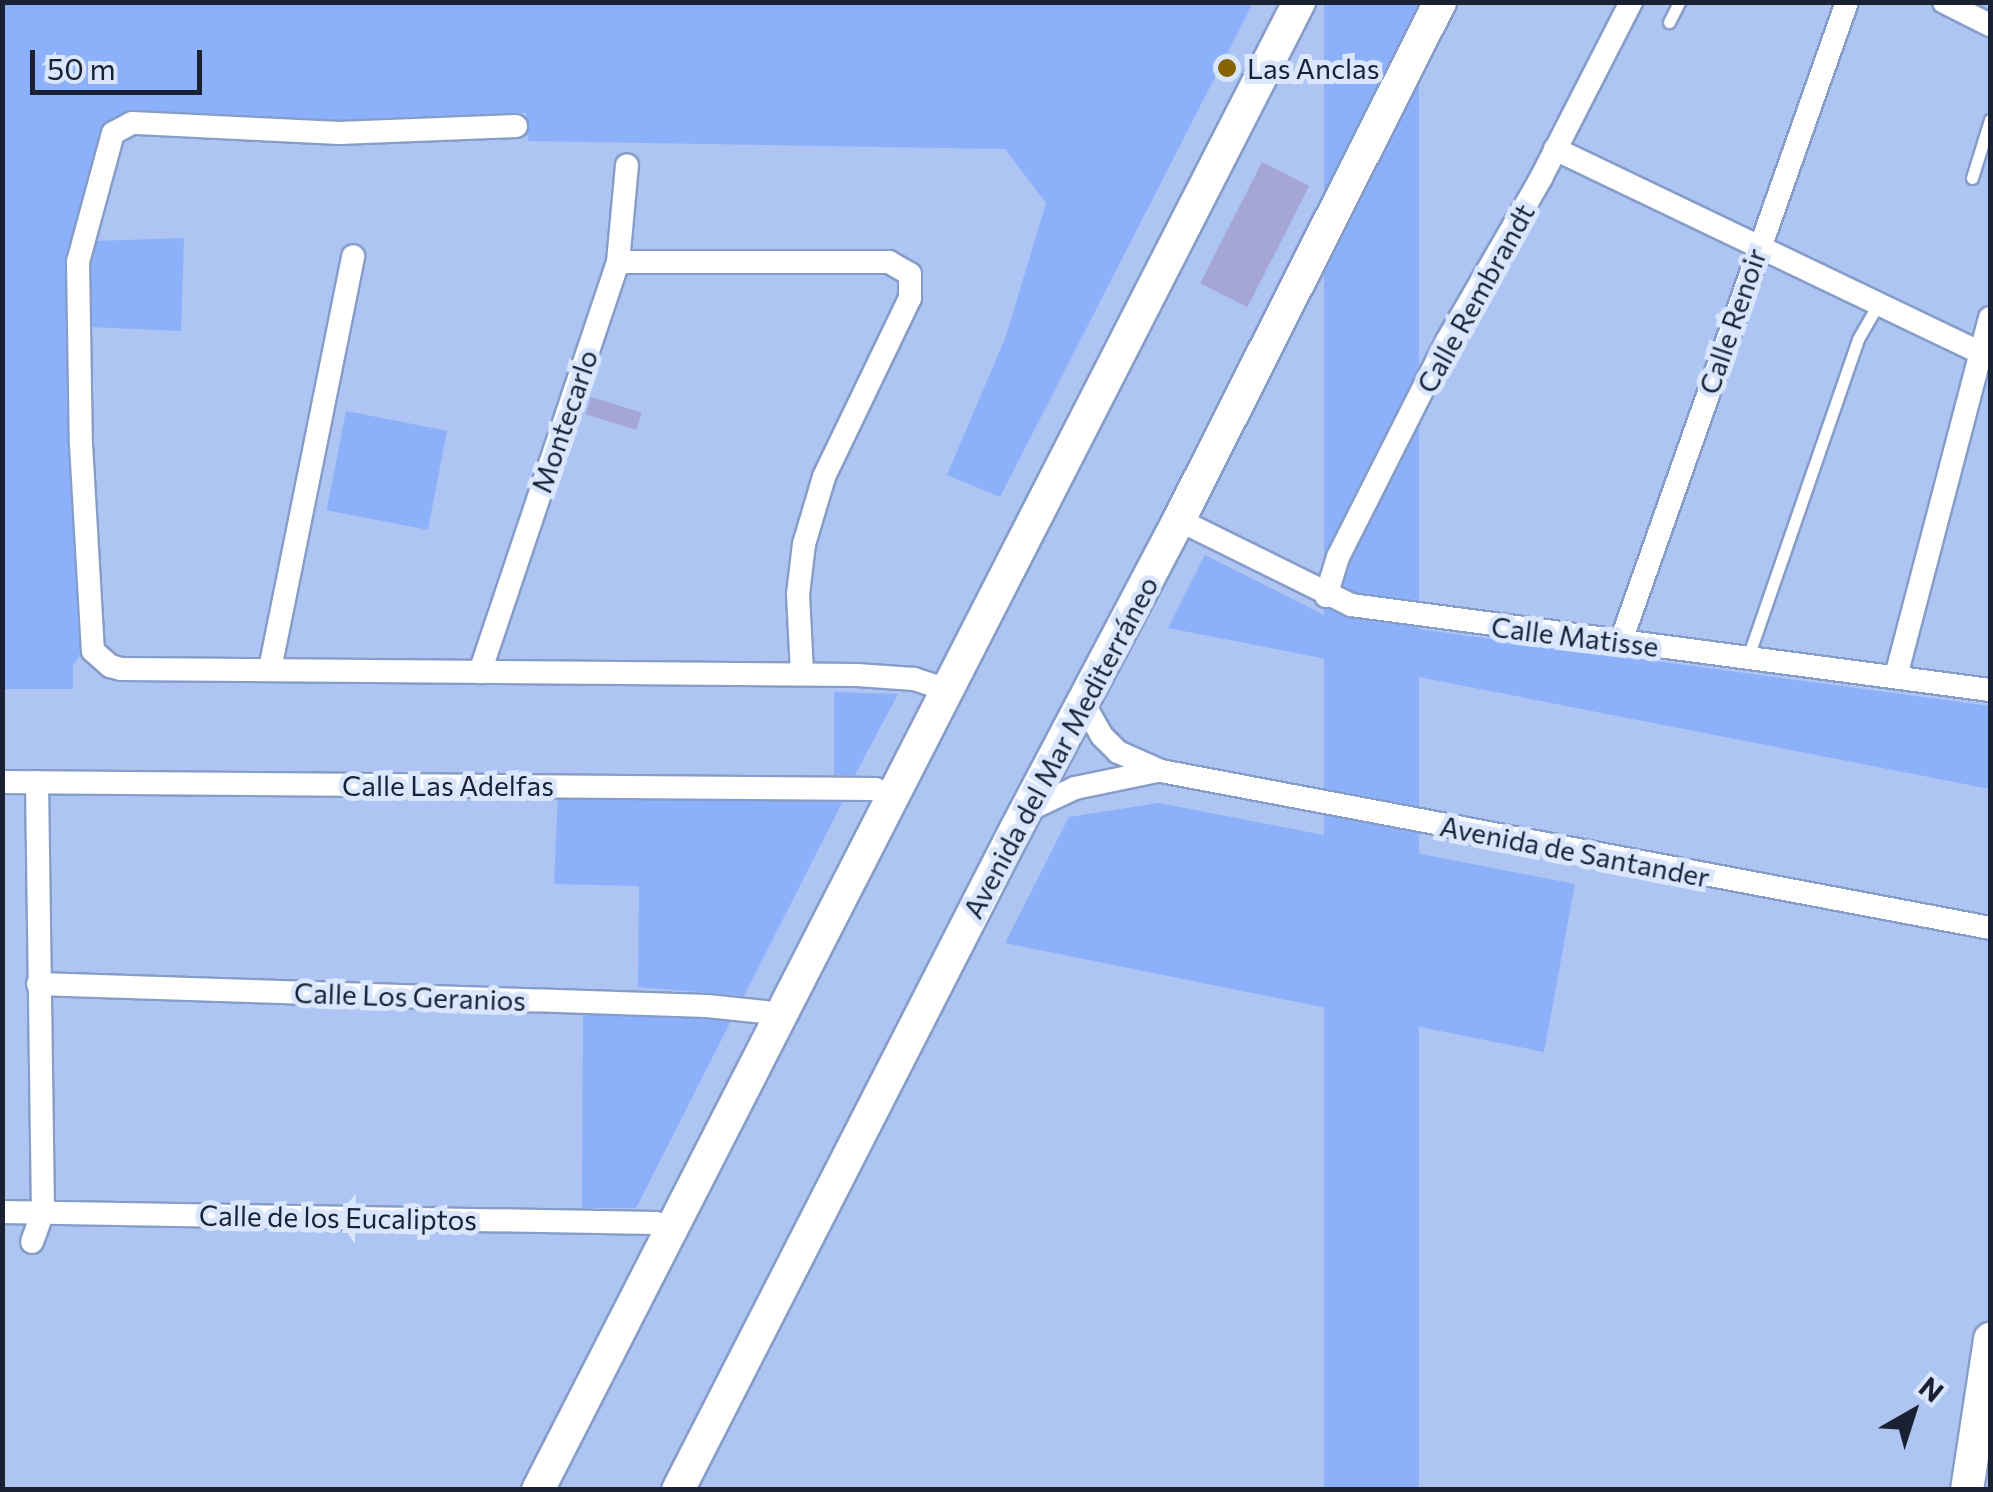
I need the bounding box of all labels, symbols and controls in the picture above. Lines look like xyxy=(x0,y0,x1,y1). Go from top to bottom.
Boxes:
scale bar xyxy=(35,30,208,92)
text: 50 m xyxy=(47,49,116,86)
place label: Las Anclas xyxy=(1247,51,1379,85)
marker: Las Anclas xyxy=(1216,57,1238,79)
street label: Calle Rembrandt xyxy=(1409,198,1541,398)
street label: Calle Renoir xyxy=(1691,244,1773,398)
street label: Montecarlo xyxy=(524,345,604,497)
street label: Avenida del Mar Mediterráneo xyxy=(955,570,1165,924)
street label: Calle Matisse xyxy=(1489,609,1661,663)
street label: Calle Las Adelfas xyxy=(342,768,554,802)
street label: Avenida de Santander xyxy=(1437,808,1713,894)
street label: Calle Los Geranios xyxy=(293,975,527,1017)
street label: Calle de los Eucaliptos xyxy=(199,1198,477,1236)
north arrow xyxy=(1863,1362,1963,1462)
text: N xyxy=(1913,1369,1951,1409)

